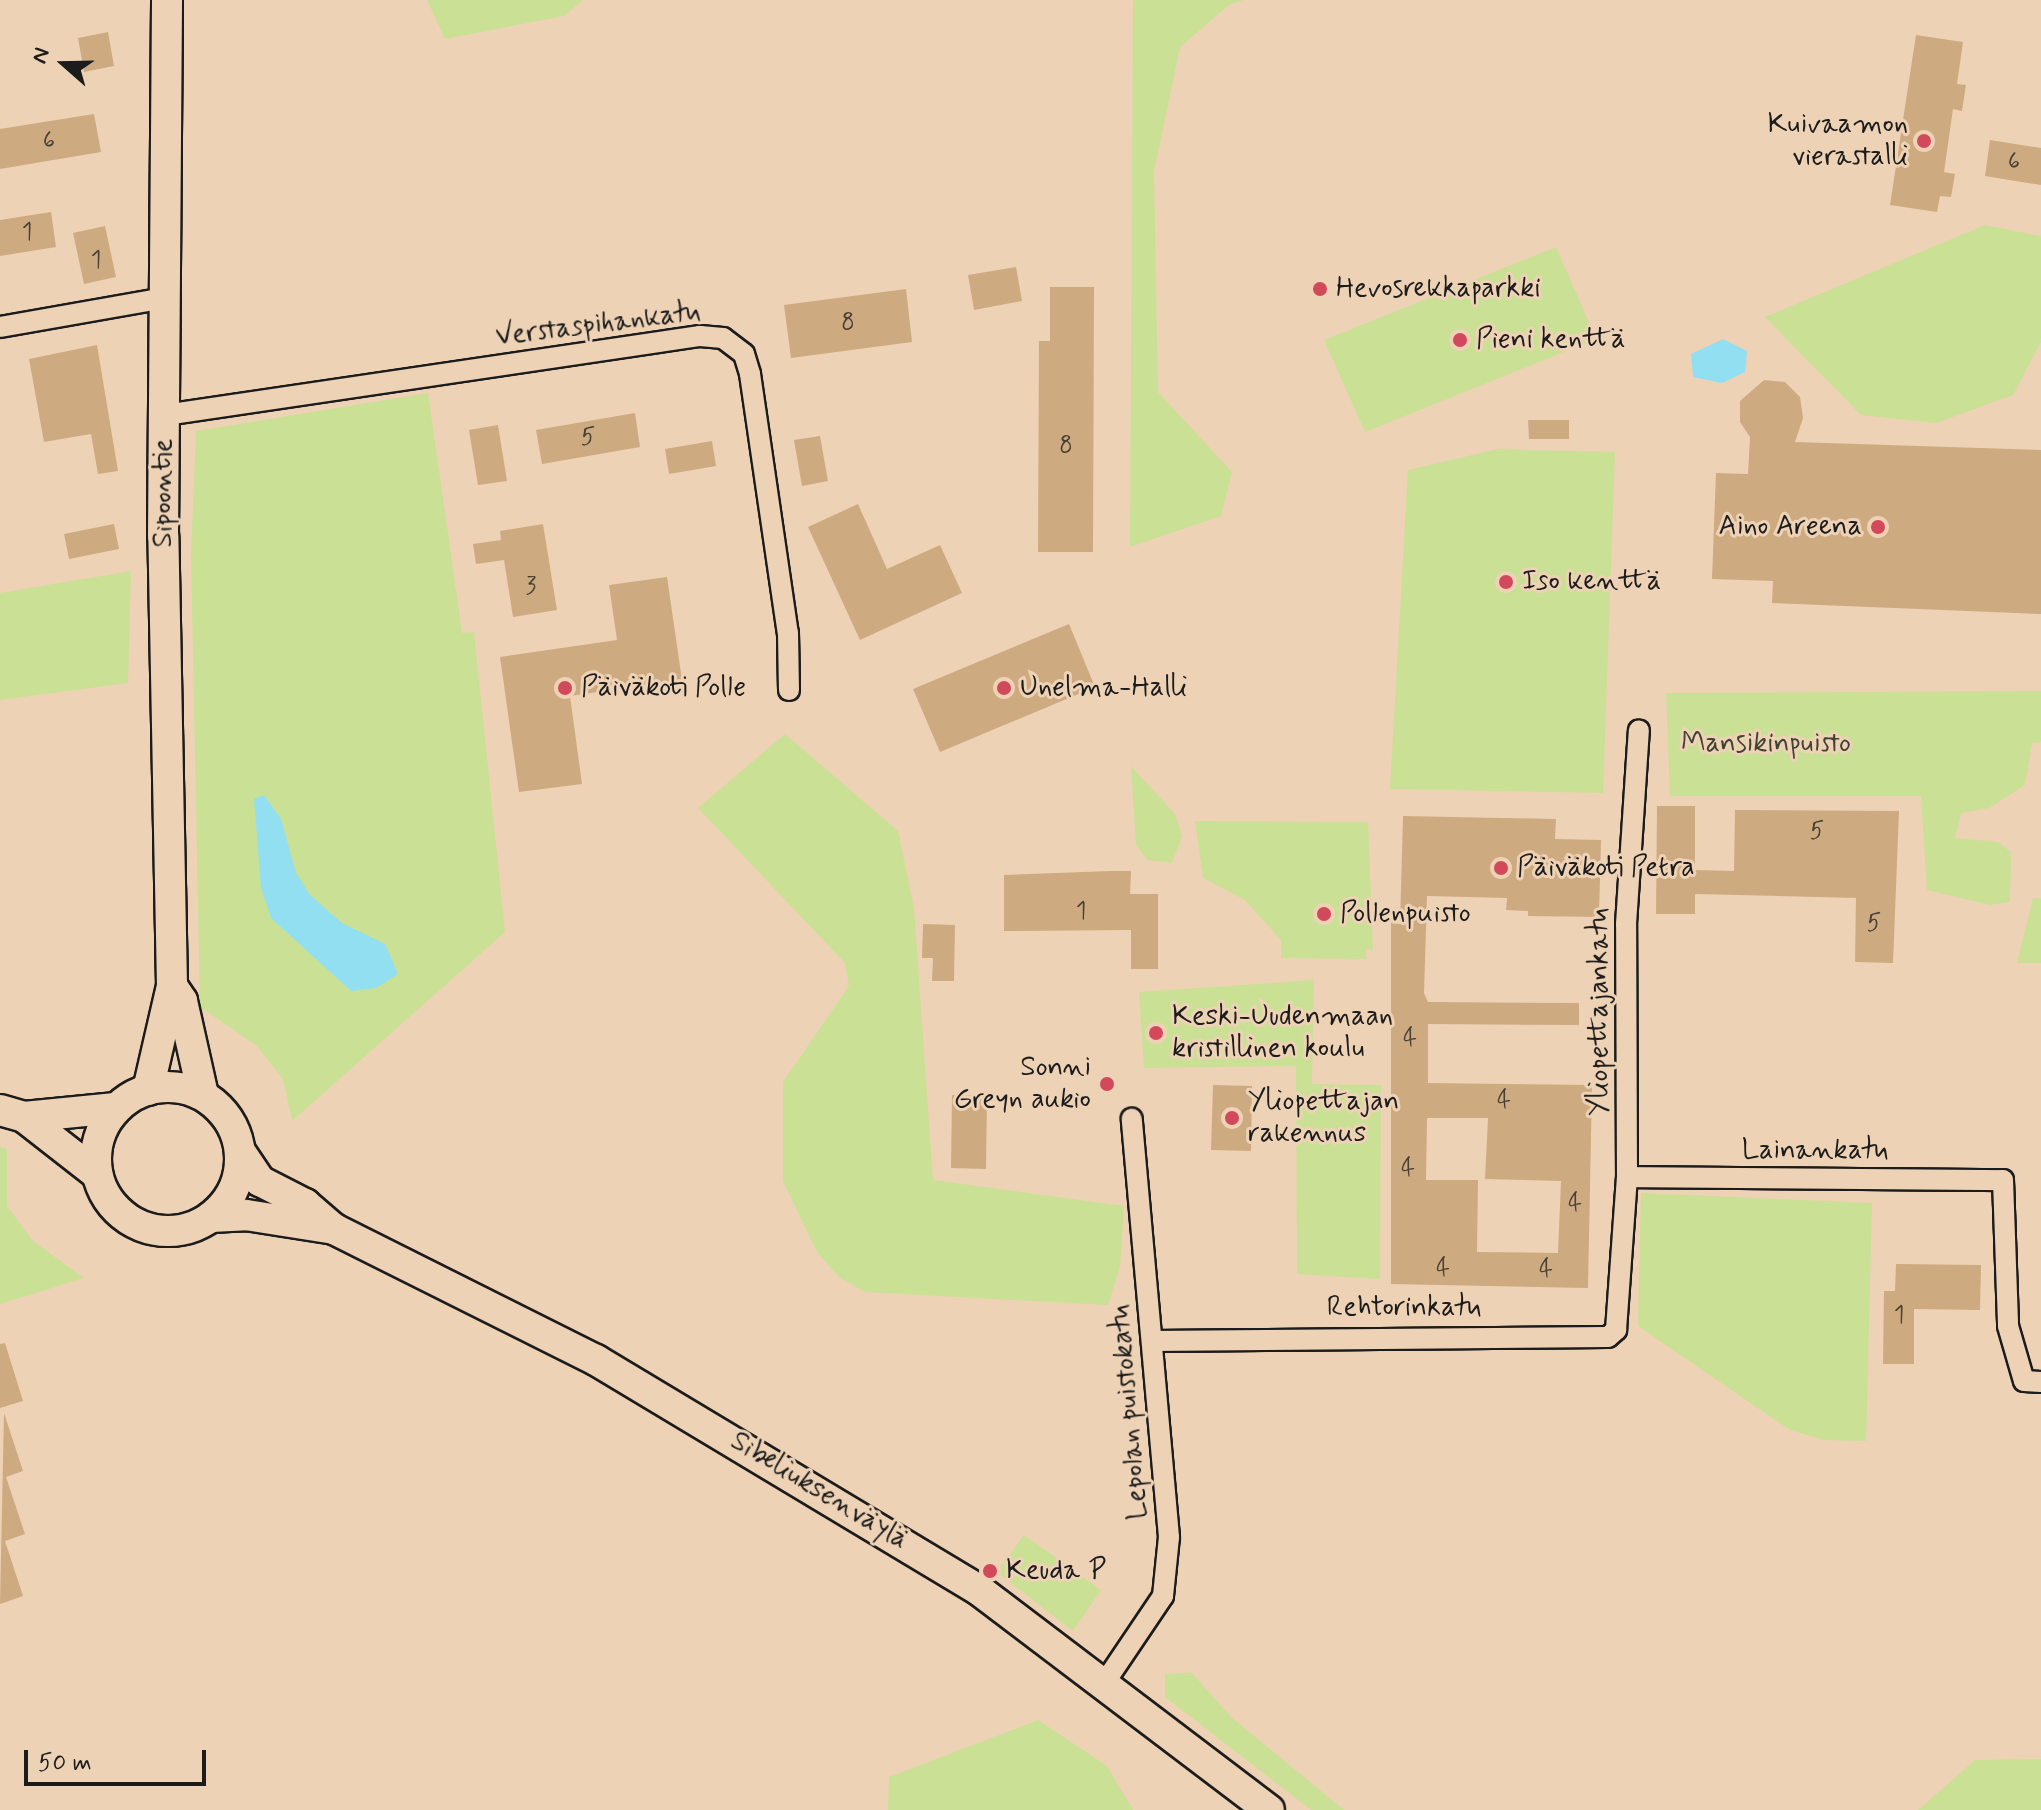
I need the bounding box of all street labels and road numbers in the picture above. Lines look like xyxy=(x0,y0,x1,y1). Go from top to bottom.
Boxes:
street label: Verstaspihankatu xyxy=(494,296,702,354)
street label: Sipoontie xyxy=(147,438,181,548)
street label: Yliopettajankatu xyxy=(1583,908,1617,1116)
street label: Lainankatu xyxy=(1742,1134,1888,1168)
street label: Rehtorinkatu xyxy=(1327,1291,1481,1325)
street label: Lepolan puistokatu xyxy=(1104,1304,1156,1520)
street label: Sibeliuksenväylä xyxy=(724,1425,914,1557)

